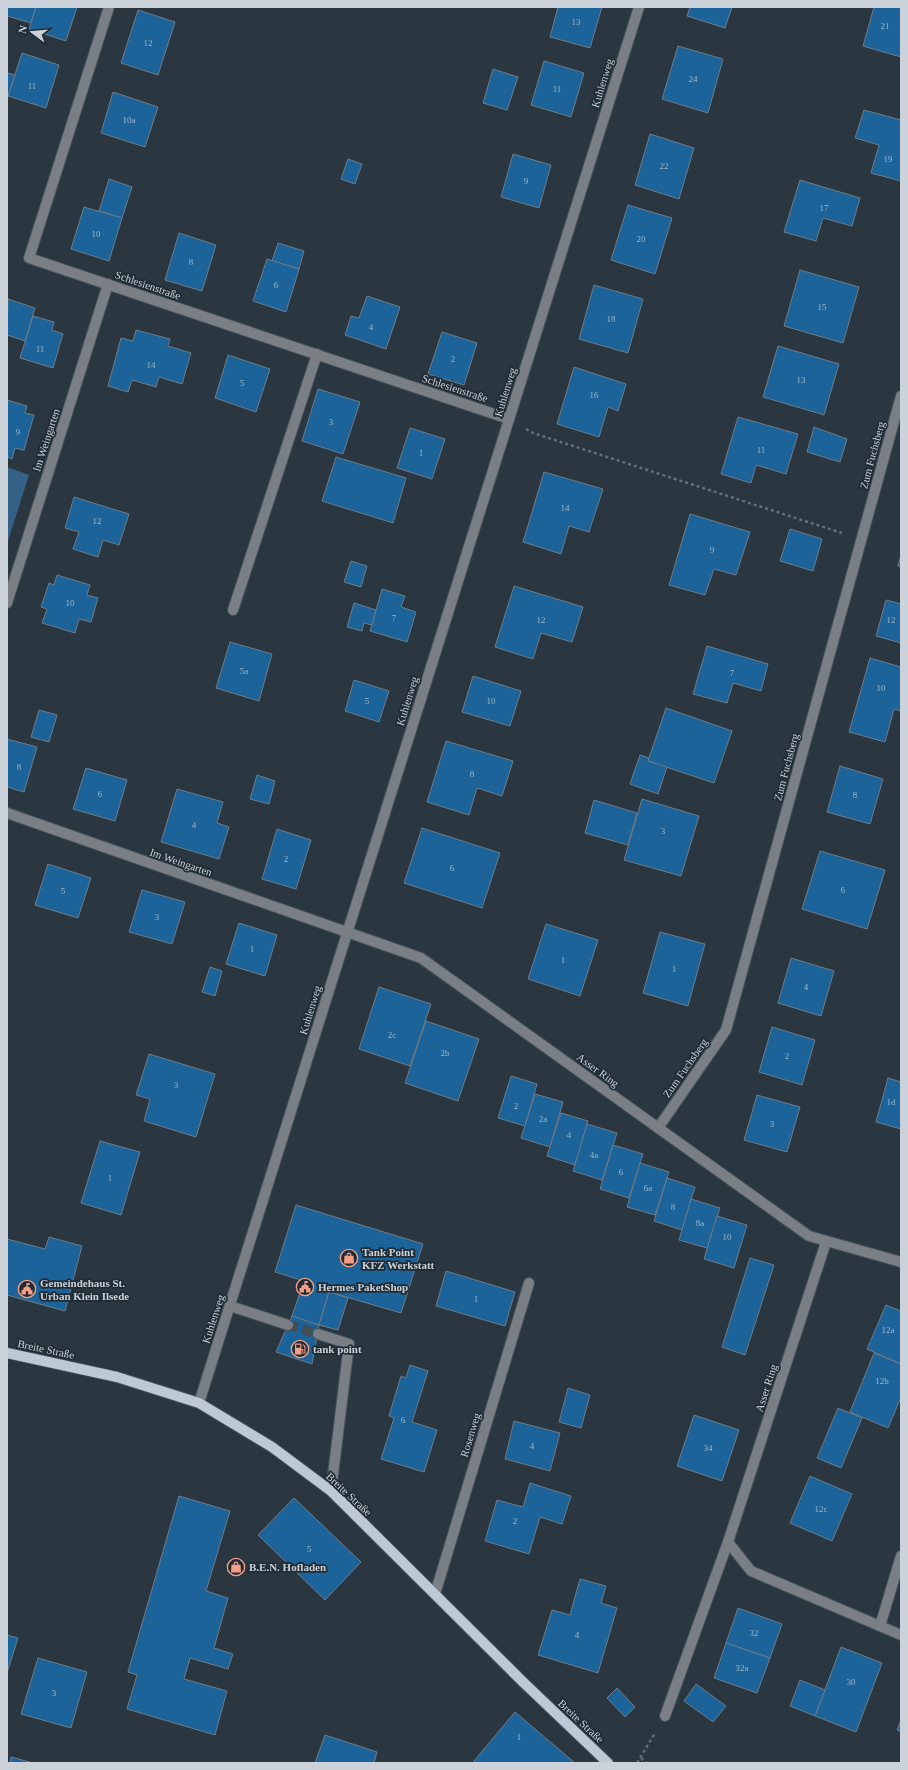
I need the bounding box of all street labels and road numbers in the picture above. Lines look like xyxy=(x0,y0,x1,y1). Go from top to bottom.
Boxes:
street label: Kuhlenweg xyxy=(589,57,615,109)
street label: Schlesienstraße xyxy=(114,268,182,302)
street label: Kuhlenweg xyxy=(492,366,518,418)
street label: Schlesienstraße xyxy=(421,372,489,404)
street label: Im Weingarten xyxy=(30,407,62,473)
street label: Zum Fuchsberg xyxy=(857,420,887,490)
street label: Kuhlenweg xyxy=(394,675,420,727)
street label: Zum Fuchsberg xyxy=(771,732,801,802)
street label: Im Weingarten xyxy=(148,846,214,878)
street label: Kuhlenweg xyxy=(297,984,323,1036)
street label: Zum Fuchsberg xyxy=(660,1036,710,1100)
street label: Asser Ring xyxy=(575,1051,622,1090)
street label: Kuhlenweg xyxy=(199,1293,227,1345)
street label: Breite Straße xyxy=(17,1337,76,1361)
street label: Asser Ring xyxy=(753,1362,779,1413)
street label: Rosenweg xyxy=(458,1411,483,1459)
street label: Breite Straße xyxy=(324,1470,374,1518)
street label: Breite Straße xyxy=(556,1697,606,1745)

